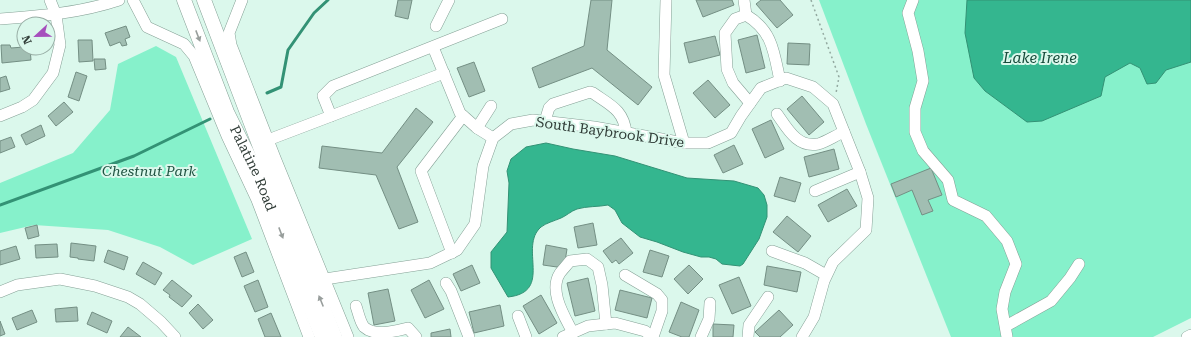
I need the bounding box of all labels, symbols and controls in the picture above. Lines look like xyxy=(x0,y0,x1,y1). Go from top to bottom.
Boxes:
north arrow xyxy=(16,16,56,56)
one-way arrow xyxy=(195,31,201,43)
text: N xyxy=(19,33,35,46)
water label: Lake Irene xyxy=(1002,49,1077,67)
street label: South Baybrook Drive xyxy=(535,114,686,150)
street label: Palatine Road xyxy=(227,123,279,213)
park label: Chestnut Park xyxy=(102,163,196,179)
one-way arrow xyxy=(279,228,285,240)
one-way arrow xyxy=(317,294,323,306)

